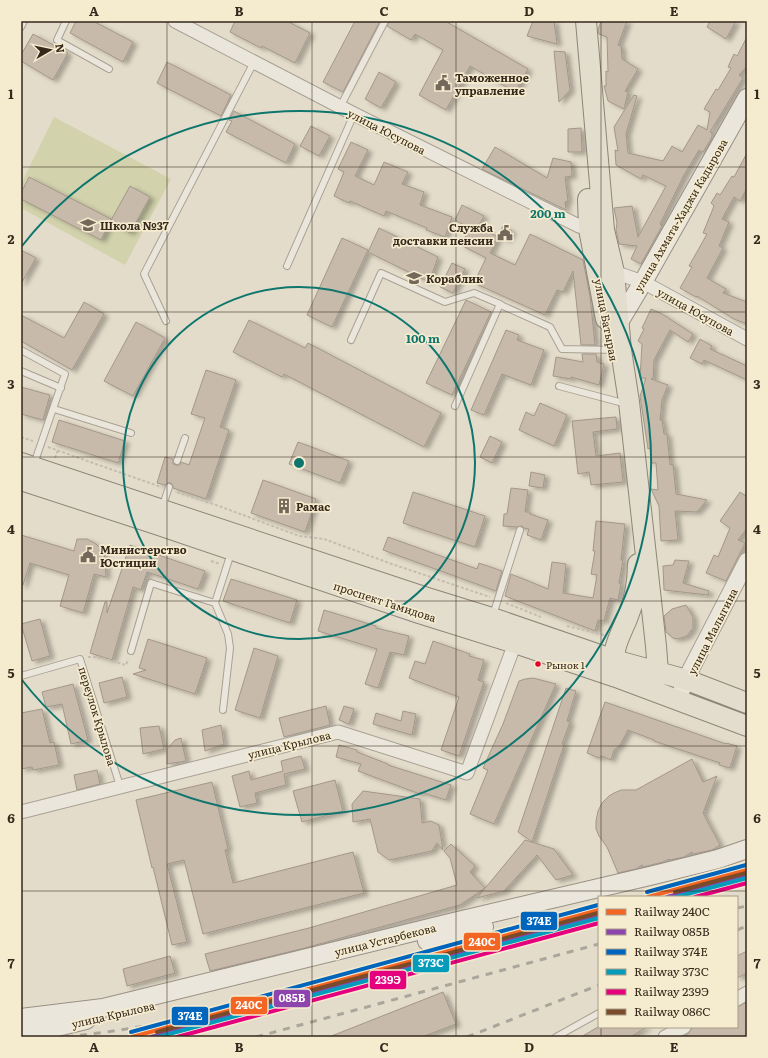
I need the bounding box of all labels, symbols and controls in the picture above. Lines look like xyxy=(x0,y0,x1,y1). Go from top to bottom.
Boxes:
text: A xyxy=(89,1,99,20)
text: B xyxy=(235,1,244,20)
text: C xyxy=(379,1,389,20)
text: D xyxy=(524,1,534,20)
text: E xyxy=(670,1,679,20)
north arrow xyxy=(30,30,70,70)
text: N xyxy=(52,42,69,54)
place label: Таможенное управление xyxy=(455,69,529,98)
public building icon: Таможенное управление xyxy=(434,74,452,92)
text: 1 xyxy=(8,84,14,103)
text: 1 xyxy=(754,84,760,103)
street label: улица Юсупова xyxy=(345,104,429,158)
street label: улица Ахмата-Хаджи Кадырова xyxy=(629,135,731,295)
text: 200 m xyxy=(530,204,566,222)
school or university icon: Школа №37 xyxy=(79,216,97,234)
place label: Школа №37 xyxy=(100,217,169,233)
place label: Служба доставки пенсии xyxy=(393,219,494,248)
public building icon: Служба доставки пенсии xyxy=(496,224,514,242)
text: 2 xyxy=(8,229,15,248)
text: 2 xyxy=(754,229,761,248)
school or university icon: Кораблик xyxy=(405,269,423,287)
place label: Кораблик xyxy=(426,270,484,286)
street label: улица Батырая xyxy=(591,277,623,363)
street label: улица Юсупова xyxy=(655,283,737,339)
text: 100 m xyxy=(406,329,440,347)
text: 3 xyxy=(7,374,15,393)
text: 3 xyxy=(753,374,761,393)
centre of rings xyxy=(292,456,306,470)
building icon: Рамас xyxy=(275,497,293,515)
place label: Рамас xyxy=(296,498,330,514)
text: 4 xyxy=(7,519,15,538)
text: 4 xyxy=(753,519,761,538)
place label: Министерство Юстиции xyxy=(100,541,187,570)
public building icon: Министерство Юстиции xyxy=(79,546,97,564)
street label: проспект Гамидова xyxy=(331,577,439,625)
street label: улица Малыгина xyxy=(683,585,741,677)
place label: Рынок 1 xyxy=(546,657,585,672)
marker: Рынок 1 xyxy=(533,659,543,669)
text: 5 xyxy=(7,663,15,682)
text: 5 xyxy=(753,663,761,682)
street label: переулок Крылова xyxy=(75,665,121,768)
street label: улица Крылова xyxy=(246,726,332,762)
text: 6 xyxy=(7,808,15,827)
text: 6 xyxy=(753,808,761,827)
legend xyxy=(598,896,738,1028)
text: Railway 240С xyxy=(634,902,710,920)
line badge: 374Е xyxy=(520,911,558,931)
text: 374Е xyxy=(526,912,552,928)
street label: улица Устарбекова xyxy=(333,919,438,959)
text: Railway 085В xyxy=(634,922,710,940)
line badge: 240С xyxy=(463,932,501,951)
text: 240С xyxy=(468,933,496,949)
text: Railway 374Е xyxy=(634,942,708,960)
text: 7 xyxy=(7,953,15,972)
text: 7 xyxy=(753,953,761,972)
line badge: 373C xyxy=(412,954,450,973)
text: 373C xyxy=(418,954,444,970)
text: Railway 373C xyxy=(634,962,709,980)
line badge: 239Э xyxy=(369,970,407,990)
text: 239Э xyxy=(375,971,401,987)
text: Railway 239Э xyxy=(634,982,709,1000)
line badge: 085В xyxy=(273,989,311,1008)
text: 085В xyxy=(279,989,306,1005)
line badge: 240С xyxy=(230,996,268,1015)
text: 240С xyxy=(235,996,263,1012)
street label: улица Крылова xyxy=(70,997,156,1031)
text: Railway 086С xyxy=(634,1002,711,1020)
line badge: 374Е xyxy=(171,1006,209,1026)
text: 374Е xyxy=(177,1007,203,1023)
text: A xyxy=(89,1037,99,1056)
text: B xyxy=(235,1037,244,1056)
text: C xyxy=(379,1037,389,1056)
text: D xyxy=(524,1037,534,1056)
text: E xyxy=(670,1037,679,1056)

